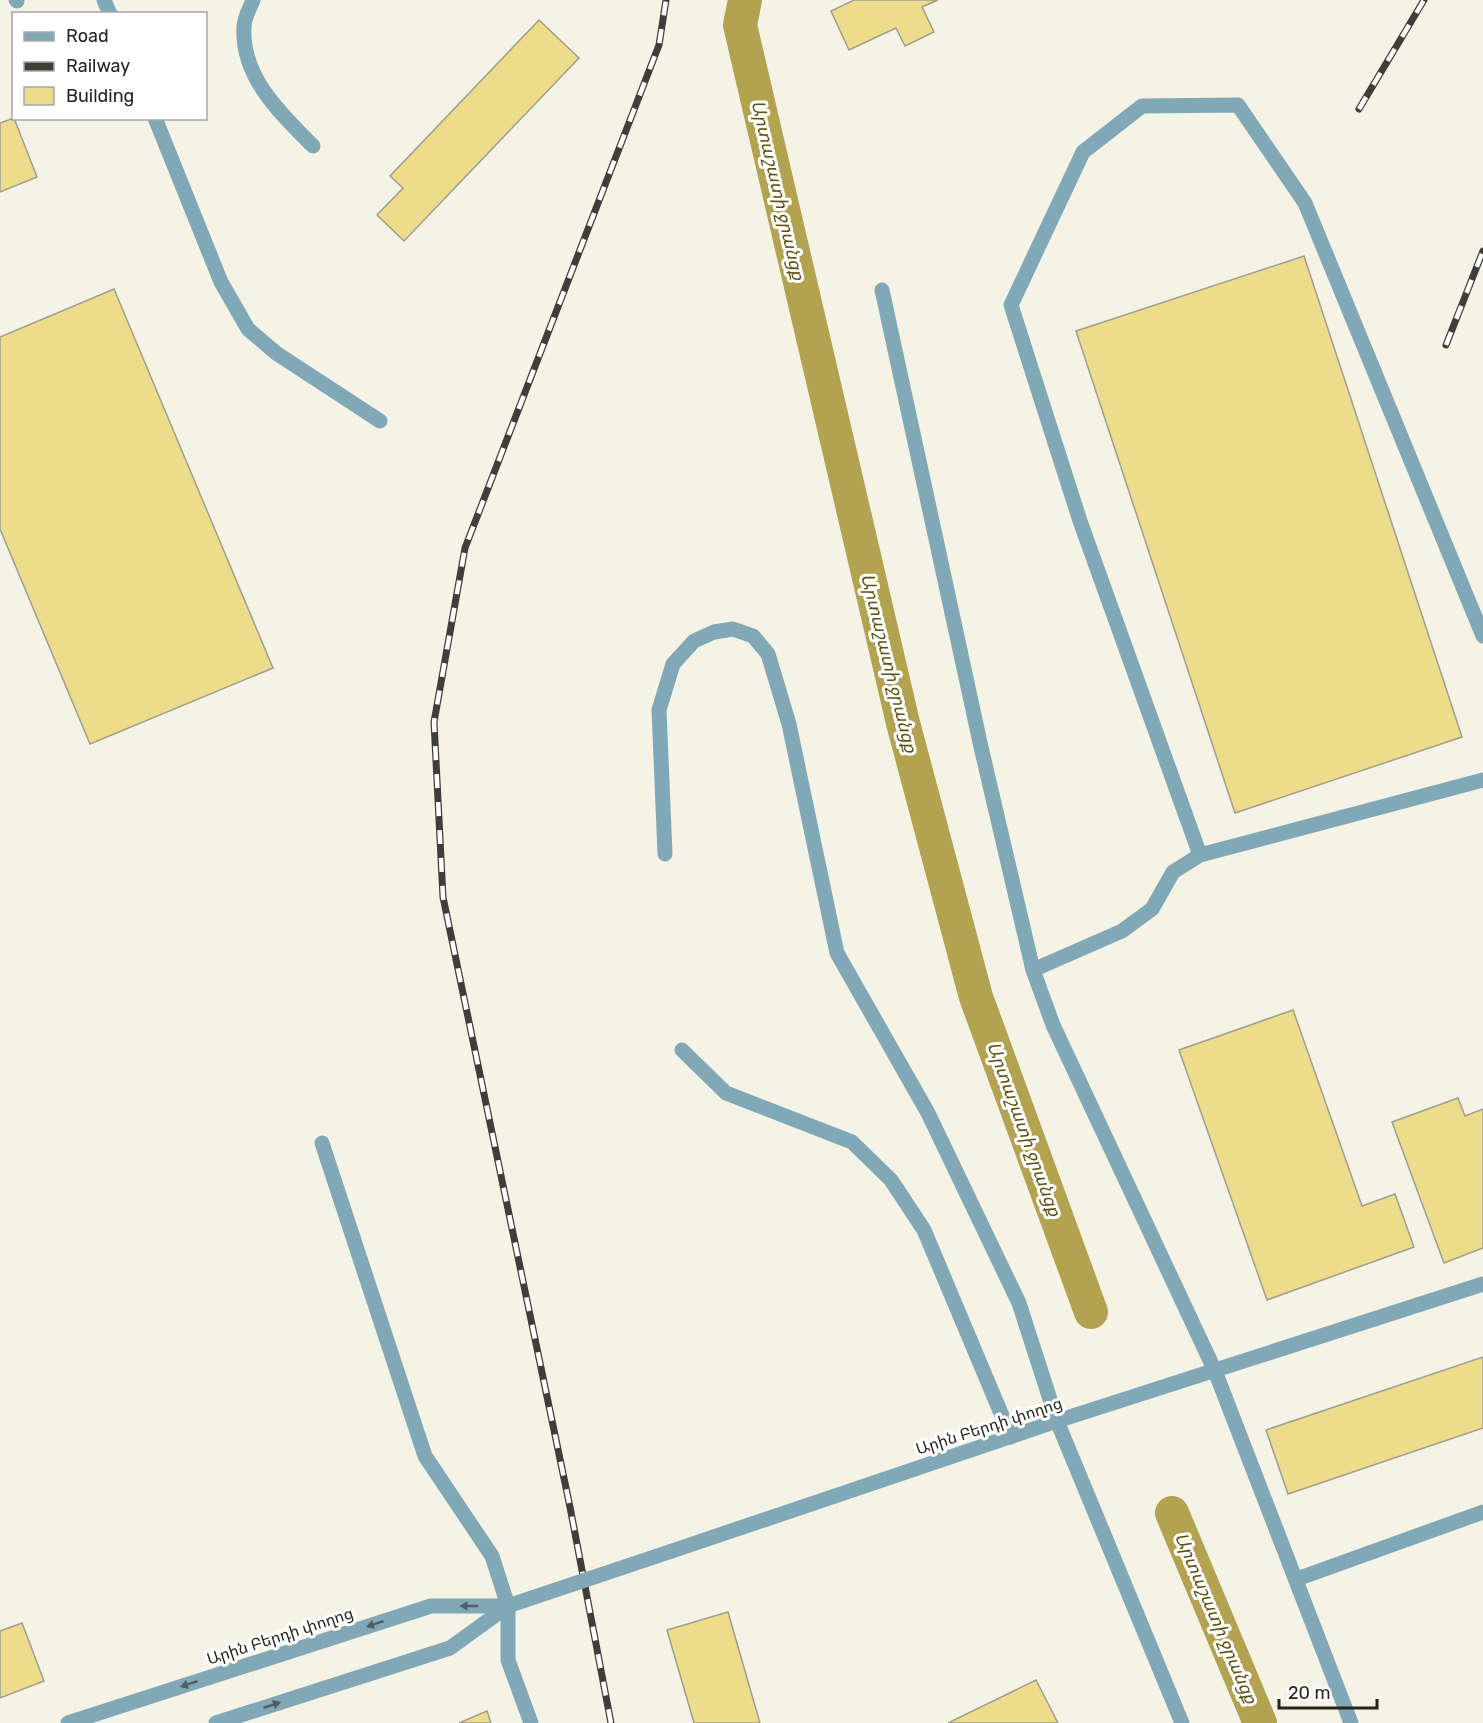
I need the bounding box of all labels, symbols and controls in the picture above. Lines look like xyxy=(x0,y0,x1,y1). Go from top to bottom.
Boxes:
legend xyxy=(12,12,207,120)
text: Road xyxy=(66,25,109,47)
text: Railway xyxy=(66,55,130,77)
text: Building xyxy=(66,85,134,107)
water label: Արտաշատի ջրանցք xyxy=(747,98,810,283)
water label: Արտաշատի ջրանցք xyxy=(856,571,922,756)
water label: Արտաշատի ջրանցք xyxy=(982,1039,1066,1220)
street label: Արին Բերդի փողոց xyxy=(913,1393,1065,1459)
water label: Արտաշատի ջրանցք xyxy=(1170,1529,1263,1708)
one-way arrow xyxy=(460,1601,479,1611)
street label: Արին Բերդի փողոց xyxy=(204,1603,356,1669)
one-way arrow xyxy=(366,1620,384,1629)
scale bar xyxy=(1279,1672,1376,1710)
one-way arrow xyxy=(180,1680,198,1689)
text: 20 m xyxy=(1288,1682,1330,1704)
one-way arrow xyxy=(263,1700,281,1709)

